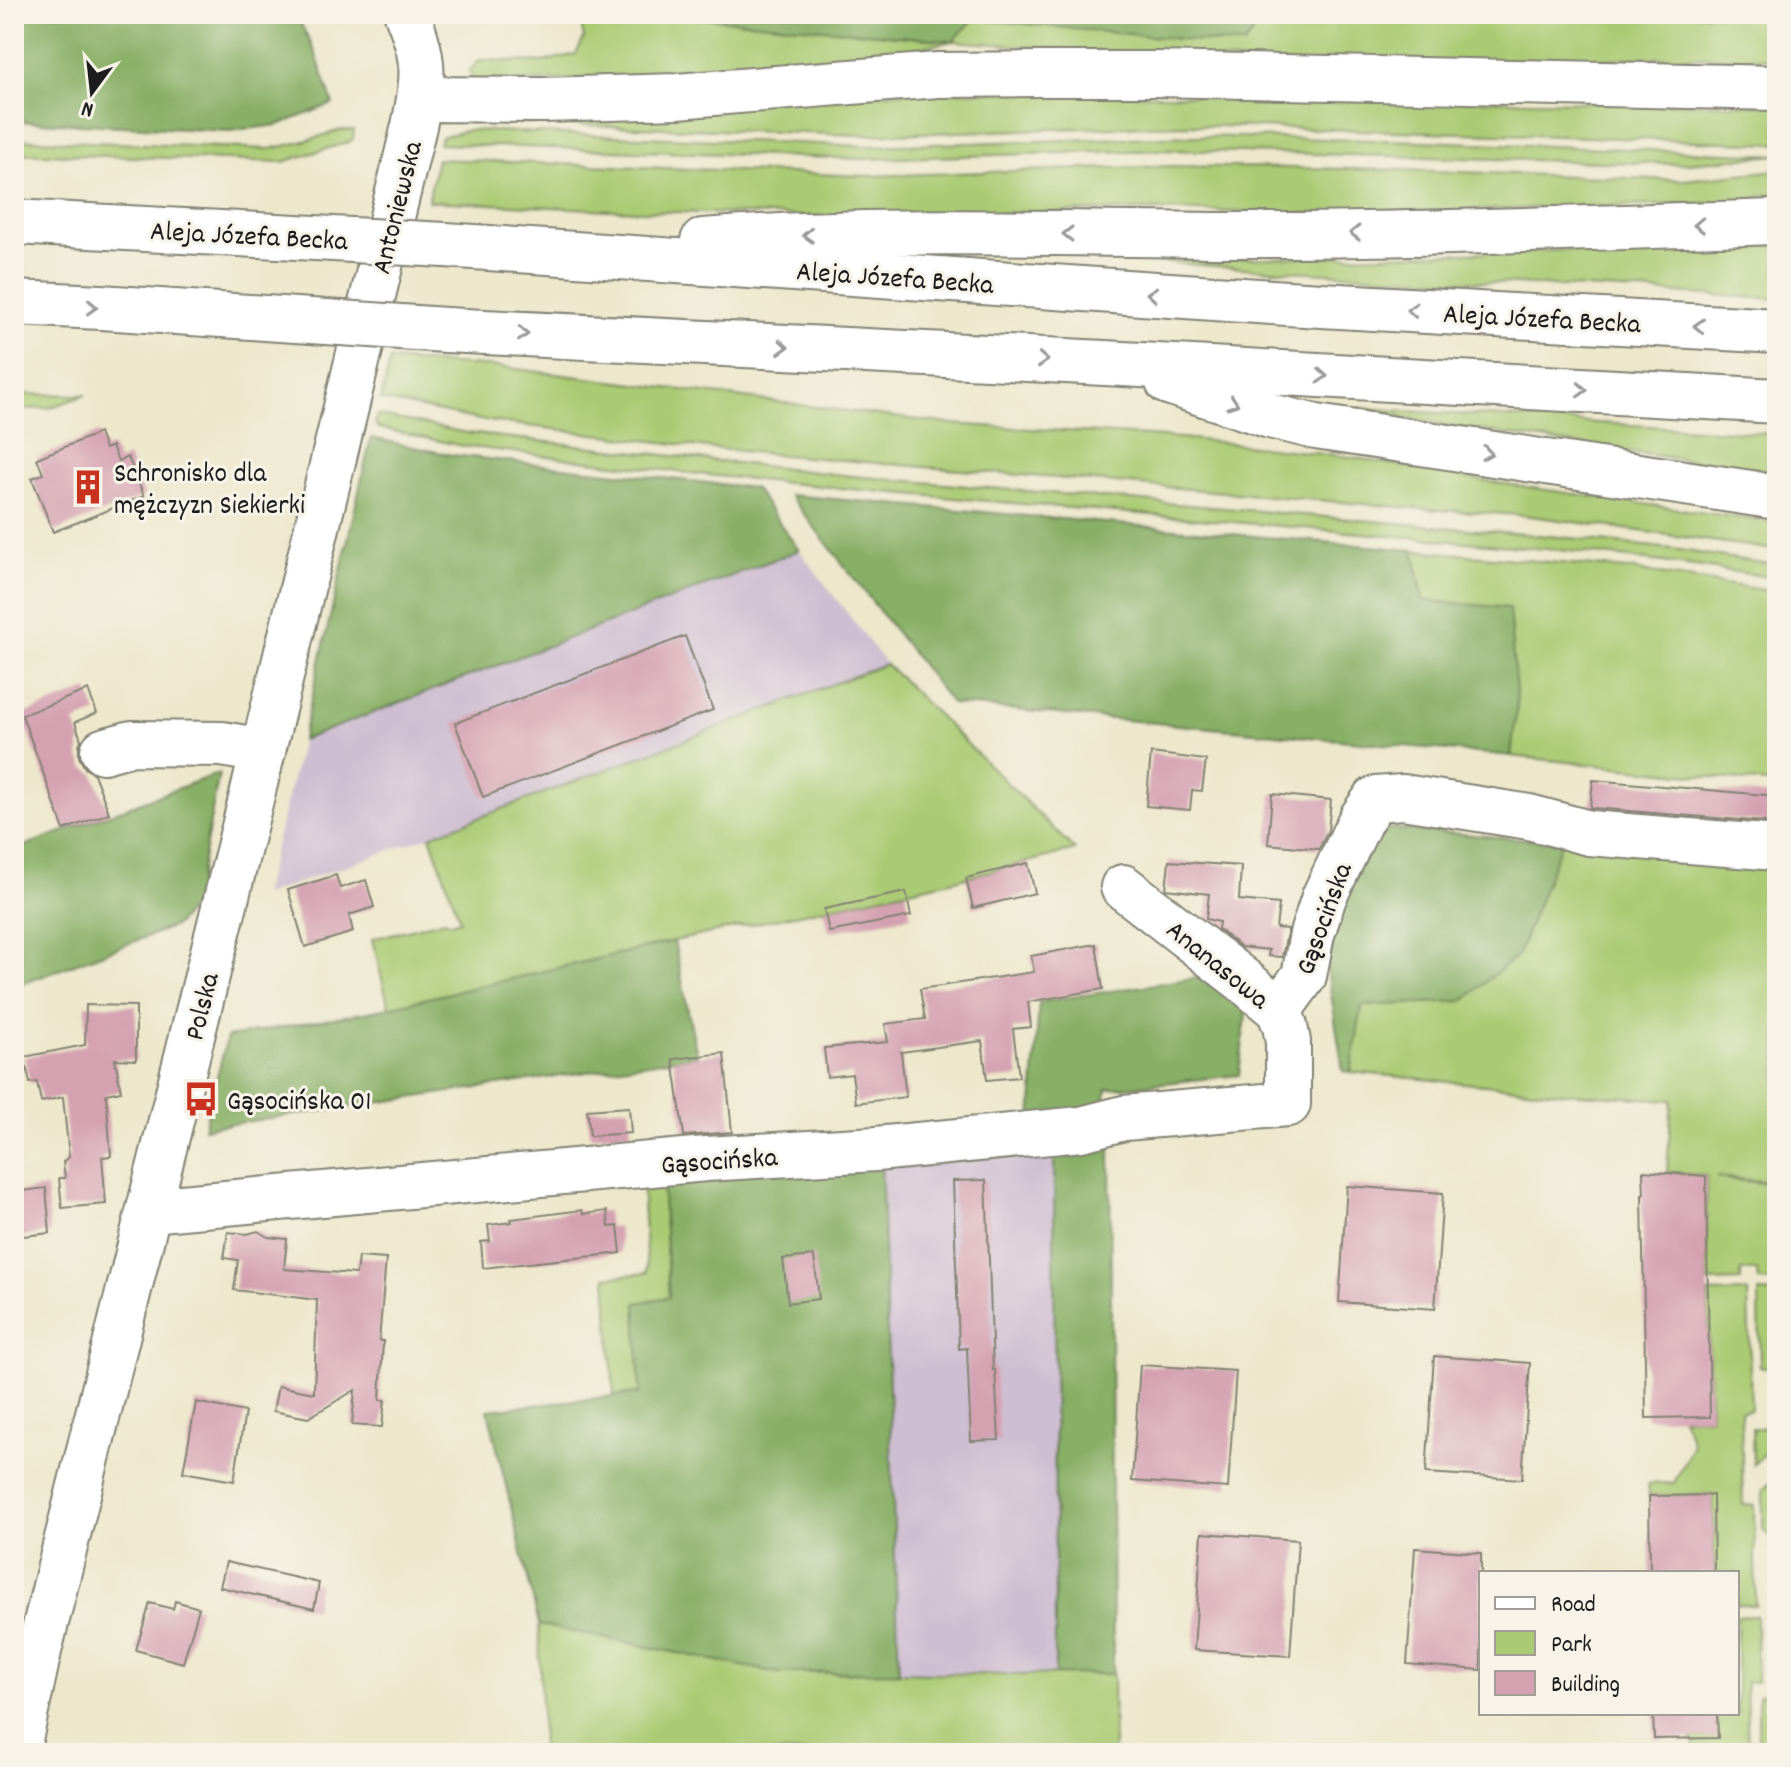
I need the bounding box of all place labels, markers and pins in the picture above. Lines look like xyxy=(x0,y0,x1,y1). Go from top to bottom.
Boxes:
place label: Schronisko dla mężczyzn Siekierki xyxy=(114,456,305,528)
building icon: Schronisko dla mężczyzn Siekierki xyxy=(69,468,107,506)
bus stop icon: Gąsocińska 01 xyxy=(182,1080,220,1118)
place label: Gąsocińska 01 xyxy=(227,1084,371,1124)

